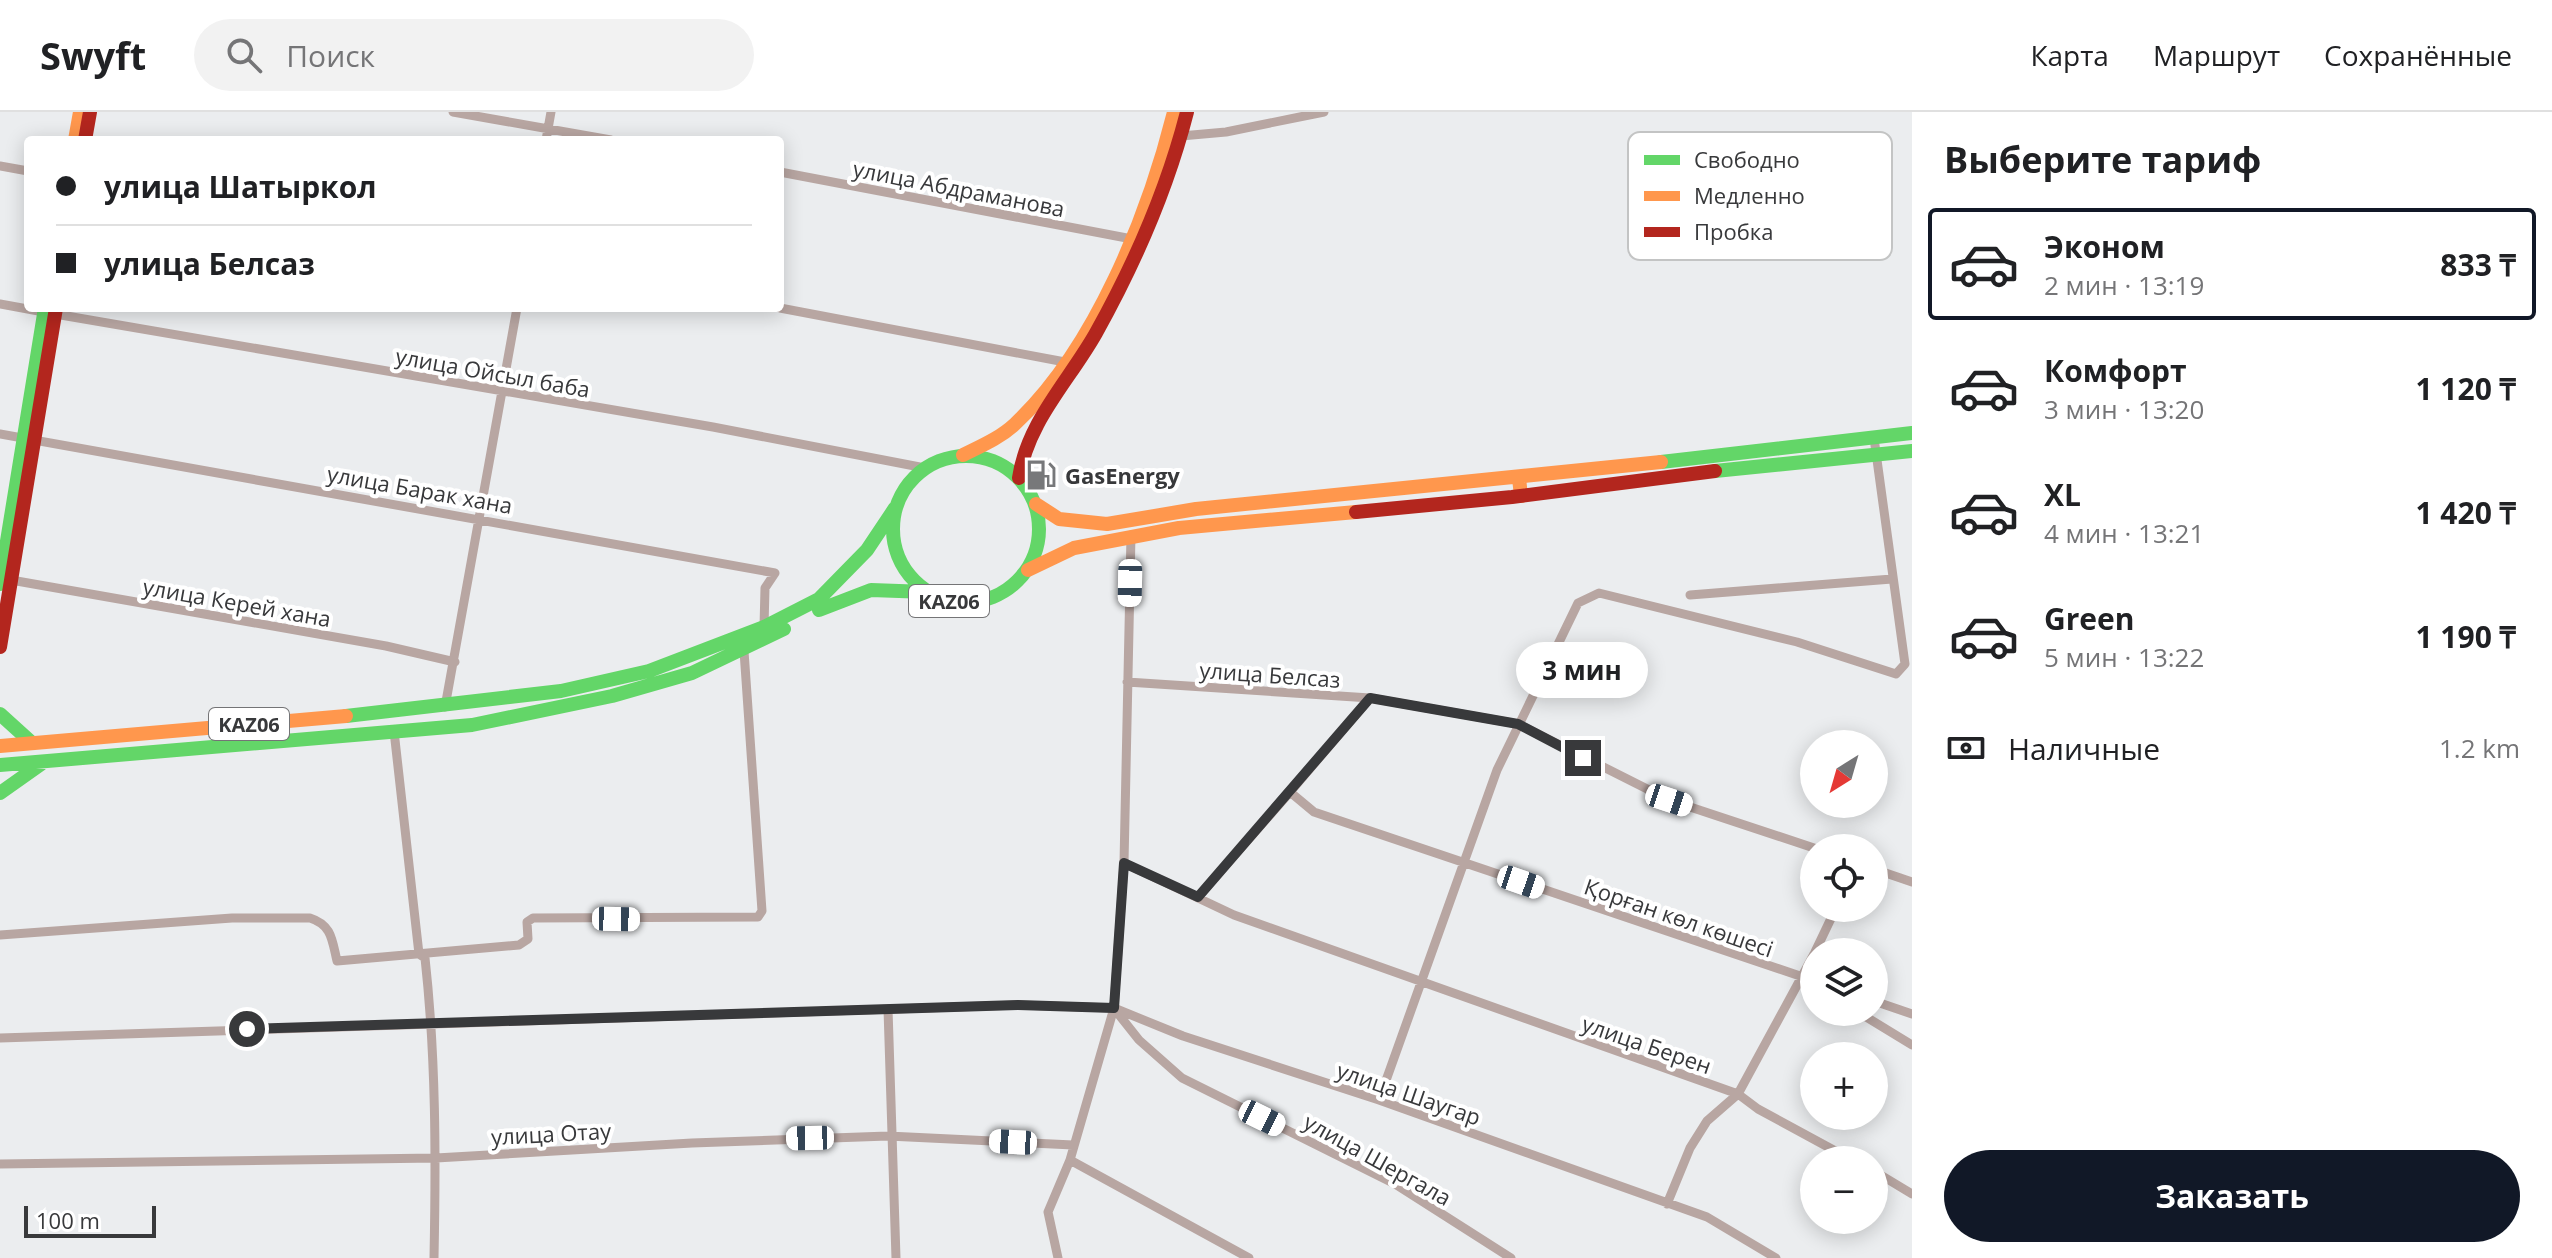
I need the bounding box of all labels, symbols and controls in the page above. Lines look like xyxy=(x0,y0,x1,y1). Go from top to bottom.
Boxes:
search box xyxy=(194,19,754,91)
text: Swyft xyxy=(40,29,146,81)
icon: search xyxy=(222,33,266,77)
text: Поиск xyxy=(286,35,375,76)
text: Карта xyxy=(2030,36,2109,74)
text: Маршрут xyxy=(2153,36,2280,74)
text: Сохранённые xyxy=(2324,36,2512,74)
legend xyxy=(1628,132,1892,260)
text: Выберите тариф xyxy=(1944,135,2261,184)
text: Свободно xyxy=(1694,144,1800,174)
street label: улица Абдраманова xyxy=(851,153,1067,223)
text: улица Шатыркол xyxy=(104,166,377,207)
text: Медленно xyxy=(1694,180,1805,210)
text: Пробка xyxy=(1694,216,1773,246)
text: Эконом xyxy=(2044,226,2165,267)
icon: car xyxy=(1948,228,2020,300)
text: улица Белсаз xyxy=(104,243,315,284)
text: 833 ₸ xyxy=(2440,244,2516,285)
text: 2 мин · 13:19 xyxy=(2044,267,2204,303)
street label: улица Ойсыл баба xyxy=(394,340,592,404)
text: Комфорт xyxy=(2044,350,2187,391)
icon: car xyxy=(1948,352,2020,424)
text: 1 120 ₸ xyxy=(2415,368,2516,409)
text: 3 мин · 13:20 xyxy=(2044,391,2204,427)
street label: улица Барак хана xyxy=(325,458,515,520)
fuel station icon: GasEnergy xyxy=(1024,458,1058,492)
place label: GasEnergy xyxy=(1065,460,1180,490)
text: XL xyxy=(2044,474,2081,515)
icon: car xyxy=(1948,476,2020,548)
text: 1 420 ₸ xyxy=(2415,492,2516,533)
text: 4 мин · 13:21 xyxy=(2044,515,2204,551)
car xyxy=(1118,559,1142,607)
street label: улица Керей хана xyxy=(141,571,333,633)
road number: KАZ06 xyxy=(909,585,989,617)
text: Green xyxy=(2044,598,2135,639)
icon: car xyxy=(1948,600,2020,672)
text: 1 190 ₸ xyxy=(2415,616,2516,657)
text: 5 мин · 13:22 xyxy=(2044,639,2204,675)
callout: 3 мин xyxy=(1517,642,1649,698)
text: 3 мин xyxy=(1542,652,1622,688)
street label: улица Белсаз xyxy=(1199,654,1341,694)
road number: KАZ06 xyxy=(209,708,289,740)
icon: cash xyxy=(1944,726,1988,770)
text: Наличные xyxy=(2008,728,2160,769)
north arrow xyxy=(1800,730,1888,818)
map controls xyxy=(1800,730,1888,1234)
text: 1.2 km xyxy=(2439,730,2520,766)
route end xyxy=(1565,740,1601,776)
car xyxy=(1642,781,1696,819)
button: locate xyxy=(1800,834,1888,922)
car xyxy=(1494,863,1548,901)
street label: Қорған көл көшесі xyxy=(1580,871,1778,963)
car xyxy=(592,907,640,931)
button: layers xyxy=(1800,938,1888,1026)
street label: улица Берен xyxy=(1578,1008,1716,1080)
route start xyxy=(229,1011,265,1047)
button: + xyxy=(1800,1042,1888,1130)
street label: улица Шаугар xyxy=(1333,1054,1485,1132)
car xyxy=(1235,1097,1289,1139)
street label: улица Шергала xyxy=(1299,1106,1457,1212)
street label: улица Отау xyxy=(490,1115,613,1151)
car xyxy=(786,1126,834,1150)
car xyxy=(988,1129,1038,1155)
button: − xyxy=(1800,1146,1888,1234)
button: Заказать xyxy=(1944,1150,2520,1242)
scale bar xyxy=(24,1202,156,1238)
text: 100 m xyxy=(36,1205,100,1235)

